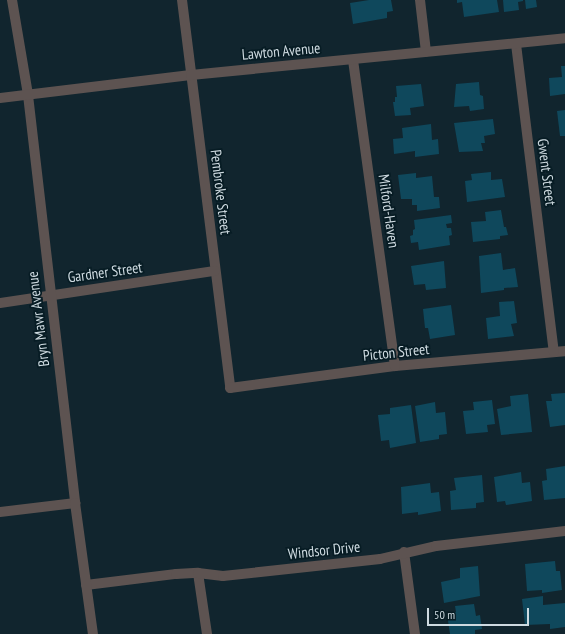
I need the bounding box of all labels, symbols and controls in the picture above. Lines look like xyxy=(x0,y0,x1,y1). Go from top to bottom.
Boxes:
street label: Lawton Avenue xyxy=(241,39,321,63)
street label: Gwent Street xyxy=(534,138,560,206)
street label: Pembroke Street xyxy=(207,148,235,236)
street label: Milford-Haven xyxy=(375,173,403,249)
street label: Gardner Street xyxy=(67,258,143,286)
street label: Bryn Mawr Avenue xyxy=(23,270,53,368)
street label: Picton Street xyxy=(362,340,430,364)
street label: Windsor Drive xyxy=(287,537,361,563)
scale bar xyxy=(429,600,531,626)
text: 50 m xyxy=(434,607,455,622)

